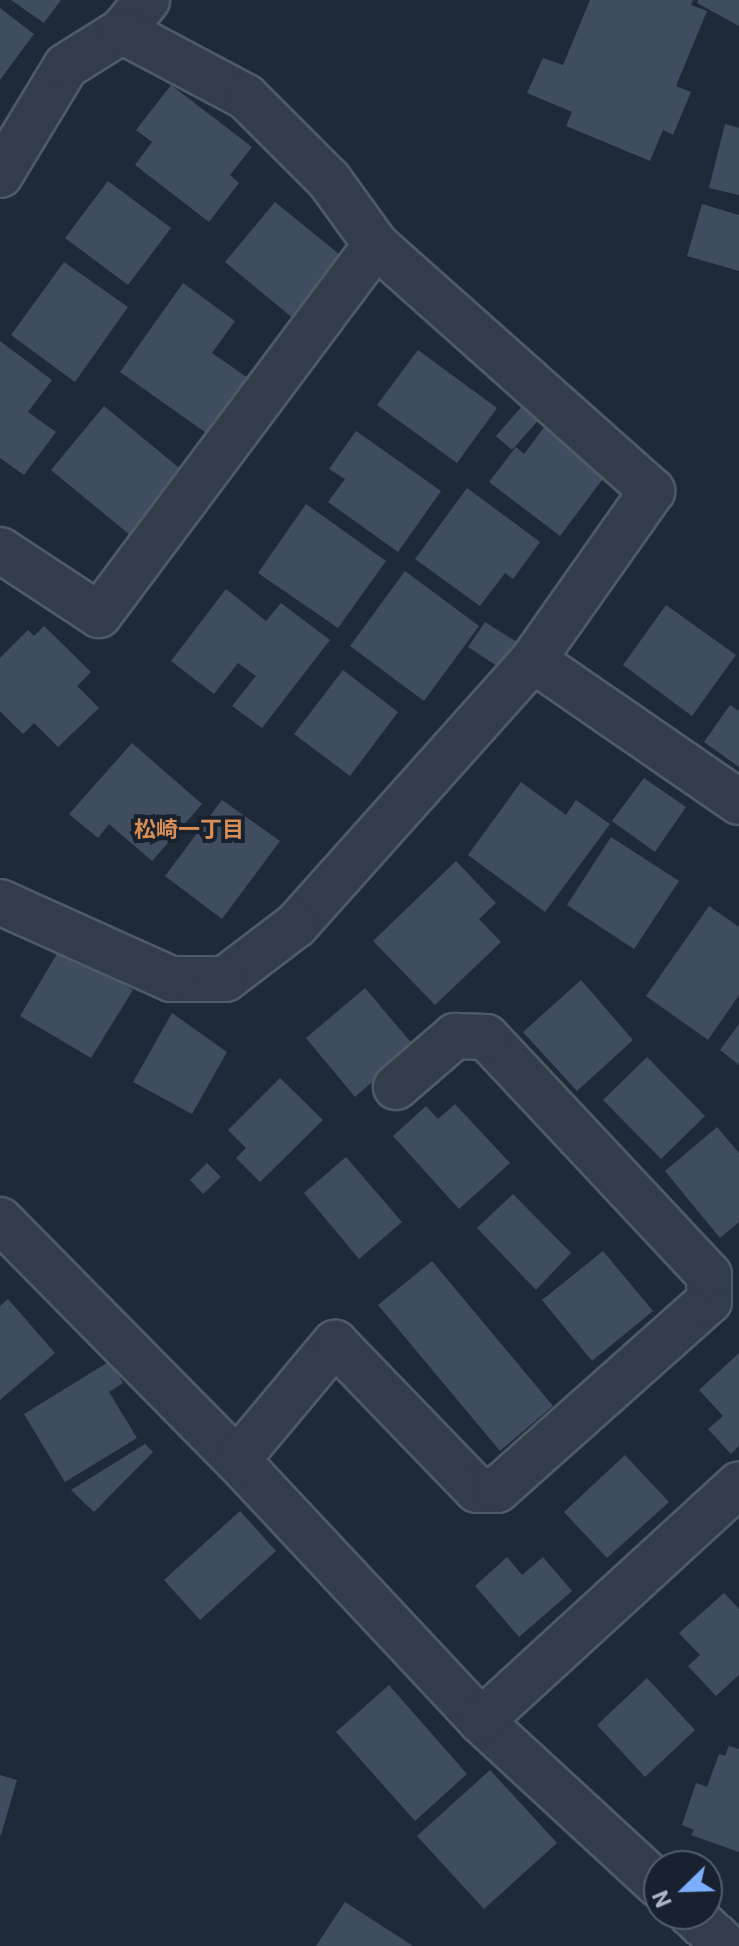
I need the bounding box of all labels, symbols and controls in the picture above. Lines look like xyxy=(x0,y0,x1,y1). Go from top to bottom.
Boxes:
district label: 松崎一丁目 xyxy=(134,817,244,843)
north arrow xyxy=(643,1850,723,1930)
text: N xyxy=(648,1887,677,1911)

